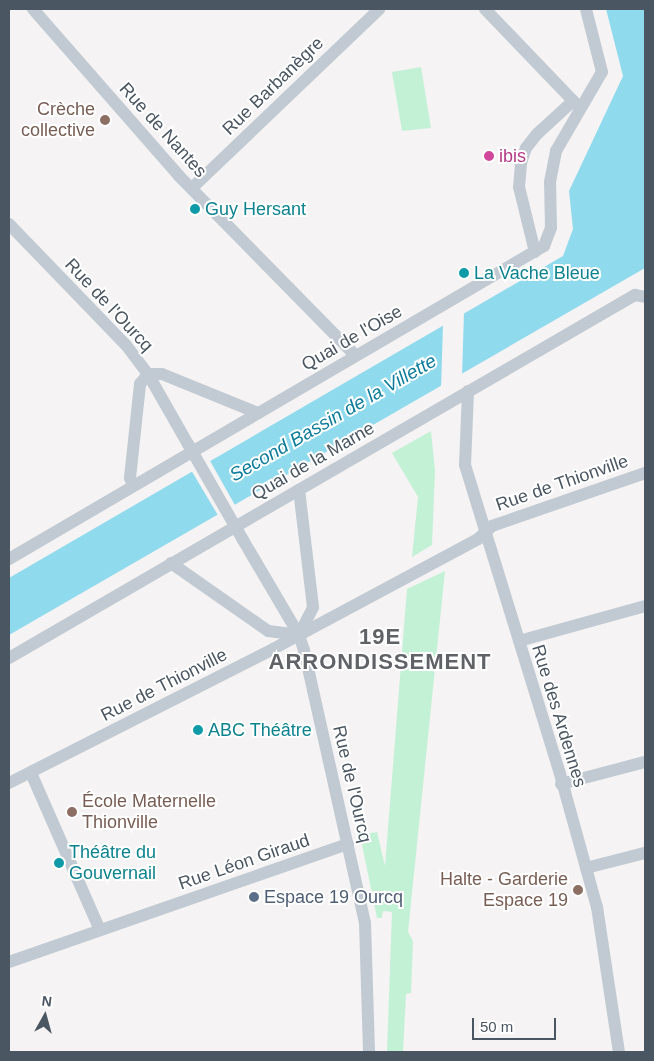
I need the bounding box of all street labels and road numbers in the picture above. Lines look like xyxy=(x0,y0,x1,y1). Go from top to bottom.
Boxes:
street label: Rue Barbanègre xyxy=(218,32,328,140)
street label: Rue de Nantes xyxy=(115,78,211,182)
street label: Rue de l'Ourcq xyxy=(60,254,158,356)
street label: Quai de l'Oise xyxy=(298,301,406,375)
street label: Quai de la Marne xyxy=(248,417,378,505)
street label: Rue de Thionville xyxy=(493,450,631,516)
street label: Rue des Ardennes xyxy=(527,642,591,790)
street label: Rue de Thionville xyxy=(97,644,231,726)
street label: Rue de l'Ourcq xyxy=(328,723,376,845)
street label: Rue Léon Giraud xyxy=(176,829,312,895)

